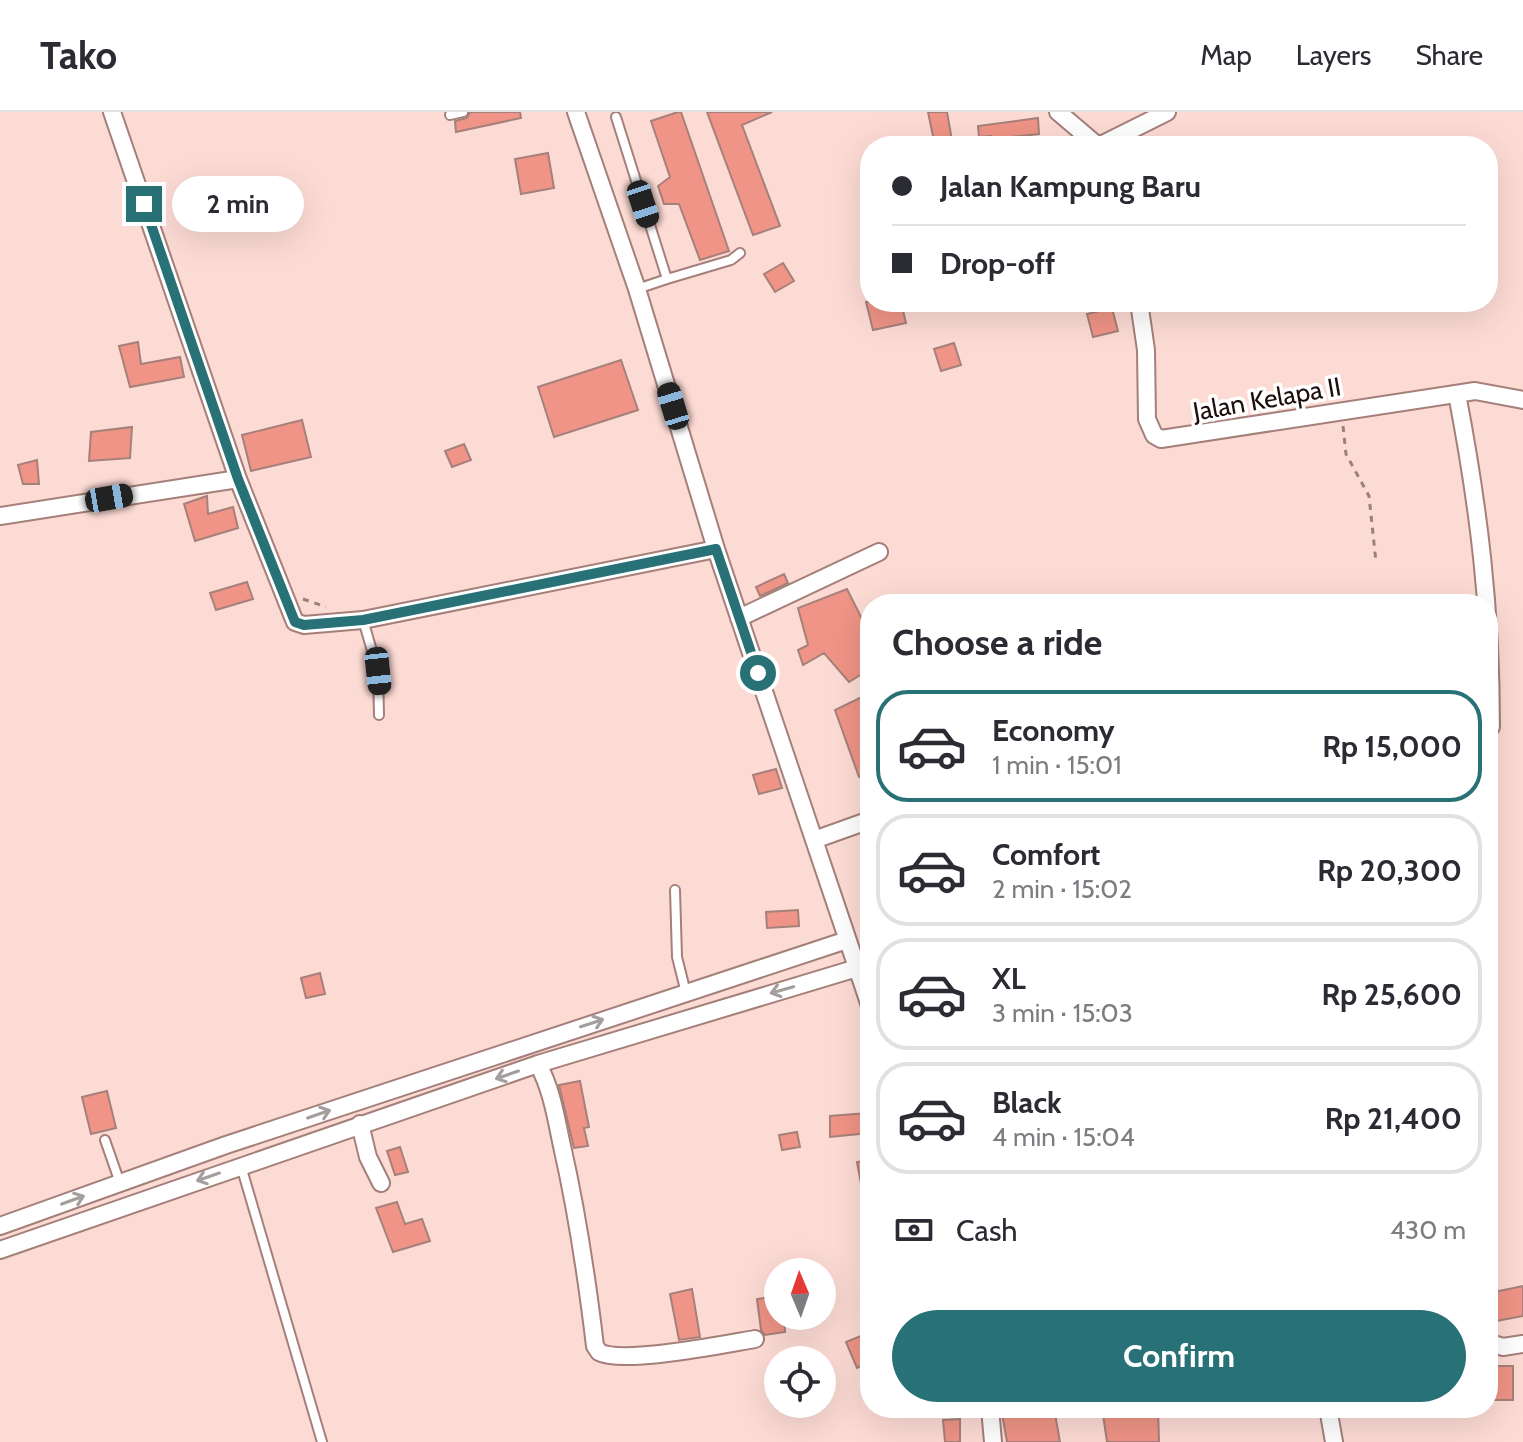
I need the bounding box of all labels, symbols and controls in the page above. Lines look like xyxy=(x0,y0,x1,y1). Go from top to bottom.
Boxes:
text: Tako xyxy=(40,32,117,79)
text: Map xyxy=(1200,38,1252,72)
text: Layers xyxy=(1296,38,1371,72)
text: Share xyxy=(1415,38,1483,72)
text: Jalan Kampung Baru xyxy=(940,168,1201,205)
callout: 2 min xyxy=(172,176,304,232)
car xyxy=(624,177,662,231)
route end xyxy=(126,186,162,222)
text: 2 min xyxy=(207,188,269,220)
text: Drop-off xyxy=(940,245,1055,282)
street label: Jalan Kelapa II xyxy=(1190,370,1343,428)
car xyxy=(655,380,691,432)
car xyxy=(83,482,135,514)
text: Choose a ride xyxy=(892,620,1102,664)
car xyxy=(364,646,392,696)
route start xyxy=(740,655,776,691)
icon: car xyxy=(896,710,968,782)
text: Economy xyxy=(992,712,1115,749)
text: Rp 15,000 xyxy=(1322,728,1462,765)
text: 1 min · 15:01 xyxy=(992,749,1122,781)
icon: car xyxy=(896,834,968,906)
text: Comfort xyxy=(992,836,1100,873)
text: Rp 20,300 xyxy=(1317,852,1462,889)
text: 2 min · 15:02 xyxy=(992,873,1132,905)
icon: car xyxy=(896,958,968,1030)
text: XL xyxy=(992,960,1026,997)
text: Rp 25,600 xyxy=(1321,976,1462,1013)
one-way arrow xyxy=(770,984,795,998)
text: 3 min · 15:03 xyxy=(992,997,1133,1029)
one-way arrow xyxy=(579,1015,604,1029)
one-way arrow xyxy=(494,1068,519,1083)
icon: car xyxy=(896,1082,968,1154)
text: Black xyxy=(992,1084,1062,1121)
text: Rp 21,400 xyxy=(1325,1100,1462,1137)
one-way arrow xyxy=(306,1105,331,1120)
text: 4 min · 15:04 xyxy=(992,1121,1135,1153)
one-way arrow xyxy=(196,1171,221,1186)
one-way arrow xyxy=(61,1192,85,1206)
icon: cash xyxy=(892,1208,936,1252)
text: Cash xyxy=(956,1212,1018,1249)
text: 430 m xyxy=(1390,1214,1466,1246)
north arrow xyxy=(764,1258,836,1330)
map controls xyxy=(764,1258,836,1418)
button: Confirm xyxy=(892,1310,1466,1402)
button: locate xyxy=(764,1346,836,1418)

